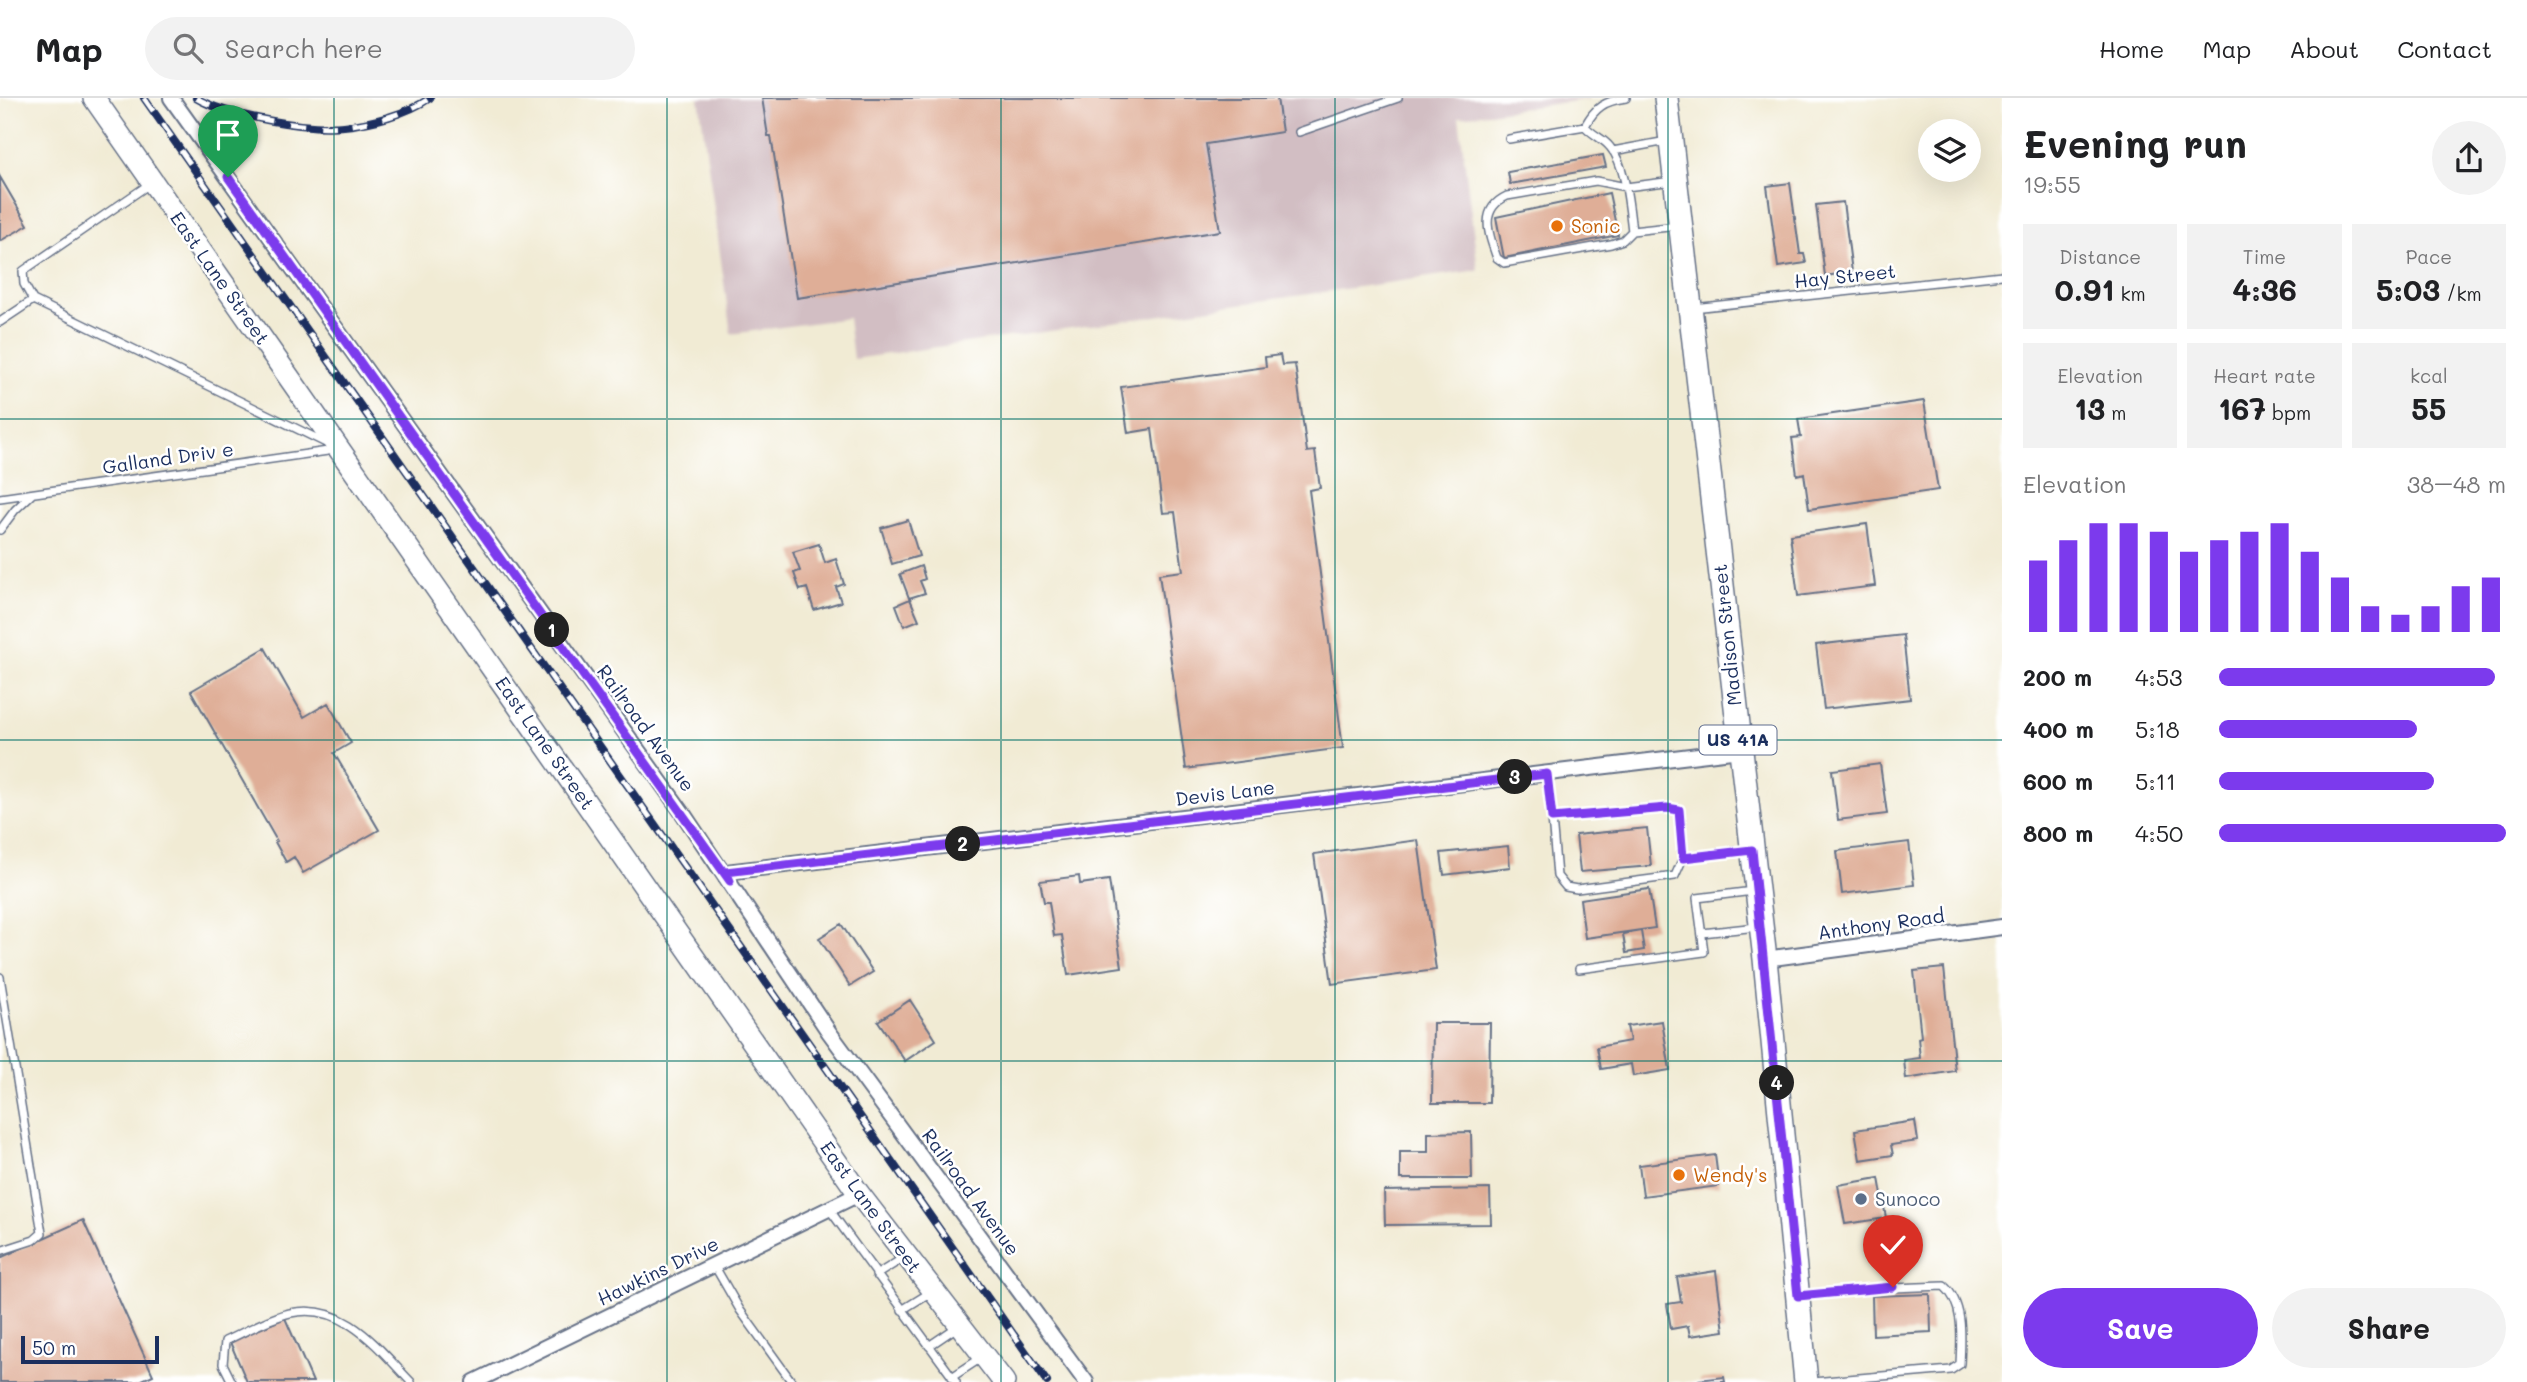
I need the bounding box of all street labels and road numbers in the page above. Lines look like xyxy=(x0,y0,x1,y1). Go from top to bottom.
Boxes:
street label: East Lane Street xyxy=(165,206,276,349)
street label: Hay Street xyxy=(1793,258,1897,293)
street label: Galland Driv e xyxy=(101,436,235,479)
street label: Madison Street xyxy=(1707,563,1746,707)
street label: Railroad Avenue xyxy=(592,659,701,796)
street label: East Lane Street xyxy=(490,671,601,814)
road number: US 41A xyxy=(1700,726,1776,754)
street label: Devis Lane xyxy=(1174,774,1276,811)
street label: Anthony Road xyxy=(1816,902,1946,945)
street label: Railroad Avenue xyxy=(917,1123,1026,1260)
street label: East Lane Street xyxy=(815,1136,928,1278)
street label: Hawkins Drive xyxy=(593,1230,723,1311)

